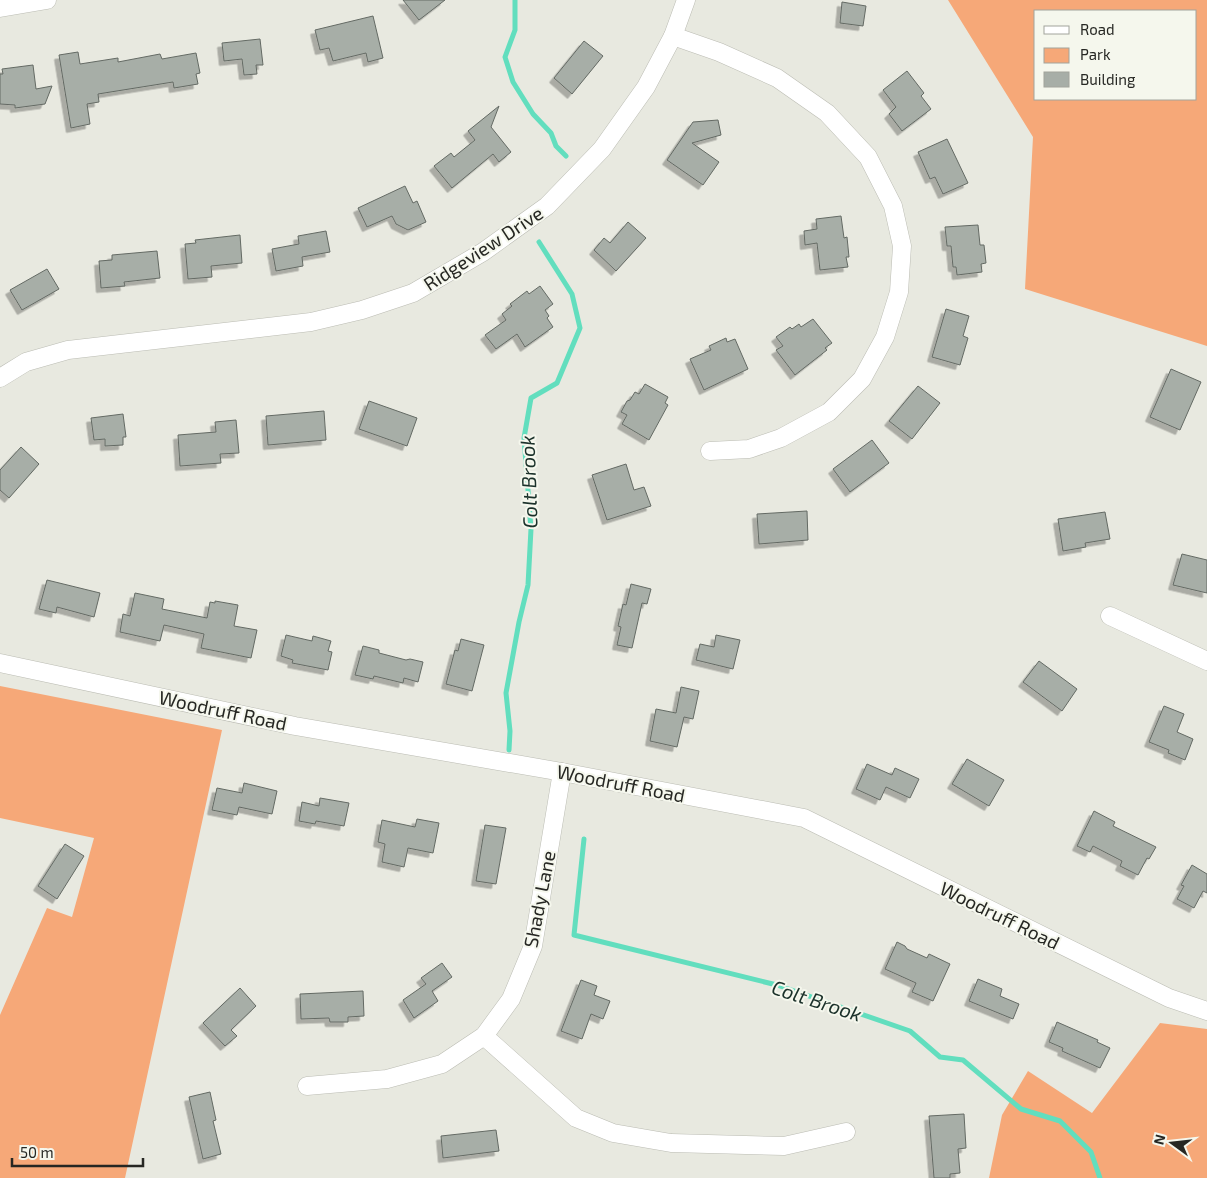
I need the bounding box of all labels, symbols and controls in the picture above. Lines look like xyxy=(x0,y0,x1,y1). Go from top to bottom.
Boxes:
legend xyxy=(1034,10,1197,100)
text: Road xyxy=(1080,20,1115,38)
text: Park xyxy=(1080,45,1111,63)
text: Building xyxy=(1080,70,1136,88)
street label: Ridgeview Drive xyxy=(419,201,547,295)
water label: Colt Brook xyxy=(514,435,542,529)
street label: Woodruff Road xyxy=(157,685,289,735)
street label: Woodruff Road xyxy=(555,759,687,807)
street label: Shady Lane xyxy=(518,849,560,949)
street label: Woodruff Road xyxy=(936,876,1064,954)
water label: Colt Brook xyxy=(769,974,865,1026)
north arrow xyxy=(1147,1118,1197,1168)
text: N xyxy=(1149,1132,1168,1147)
scale bar xyxy=(12,1136,144,1168)
text: 50 m xyxy=(20,1143,54,1161)

